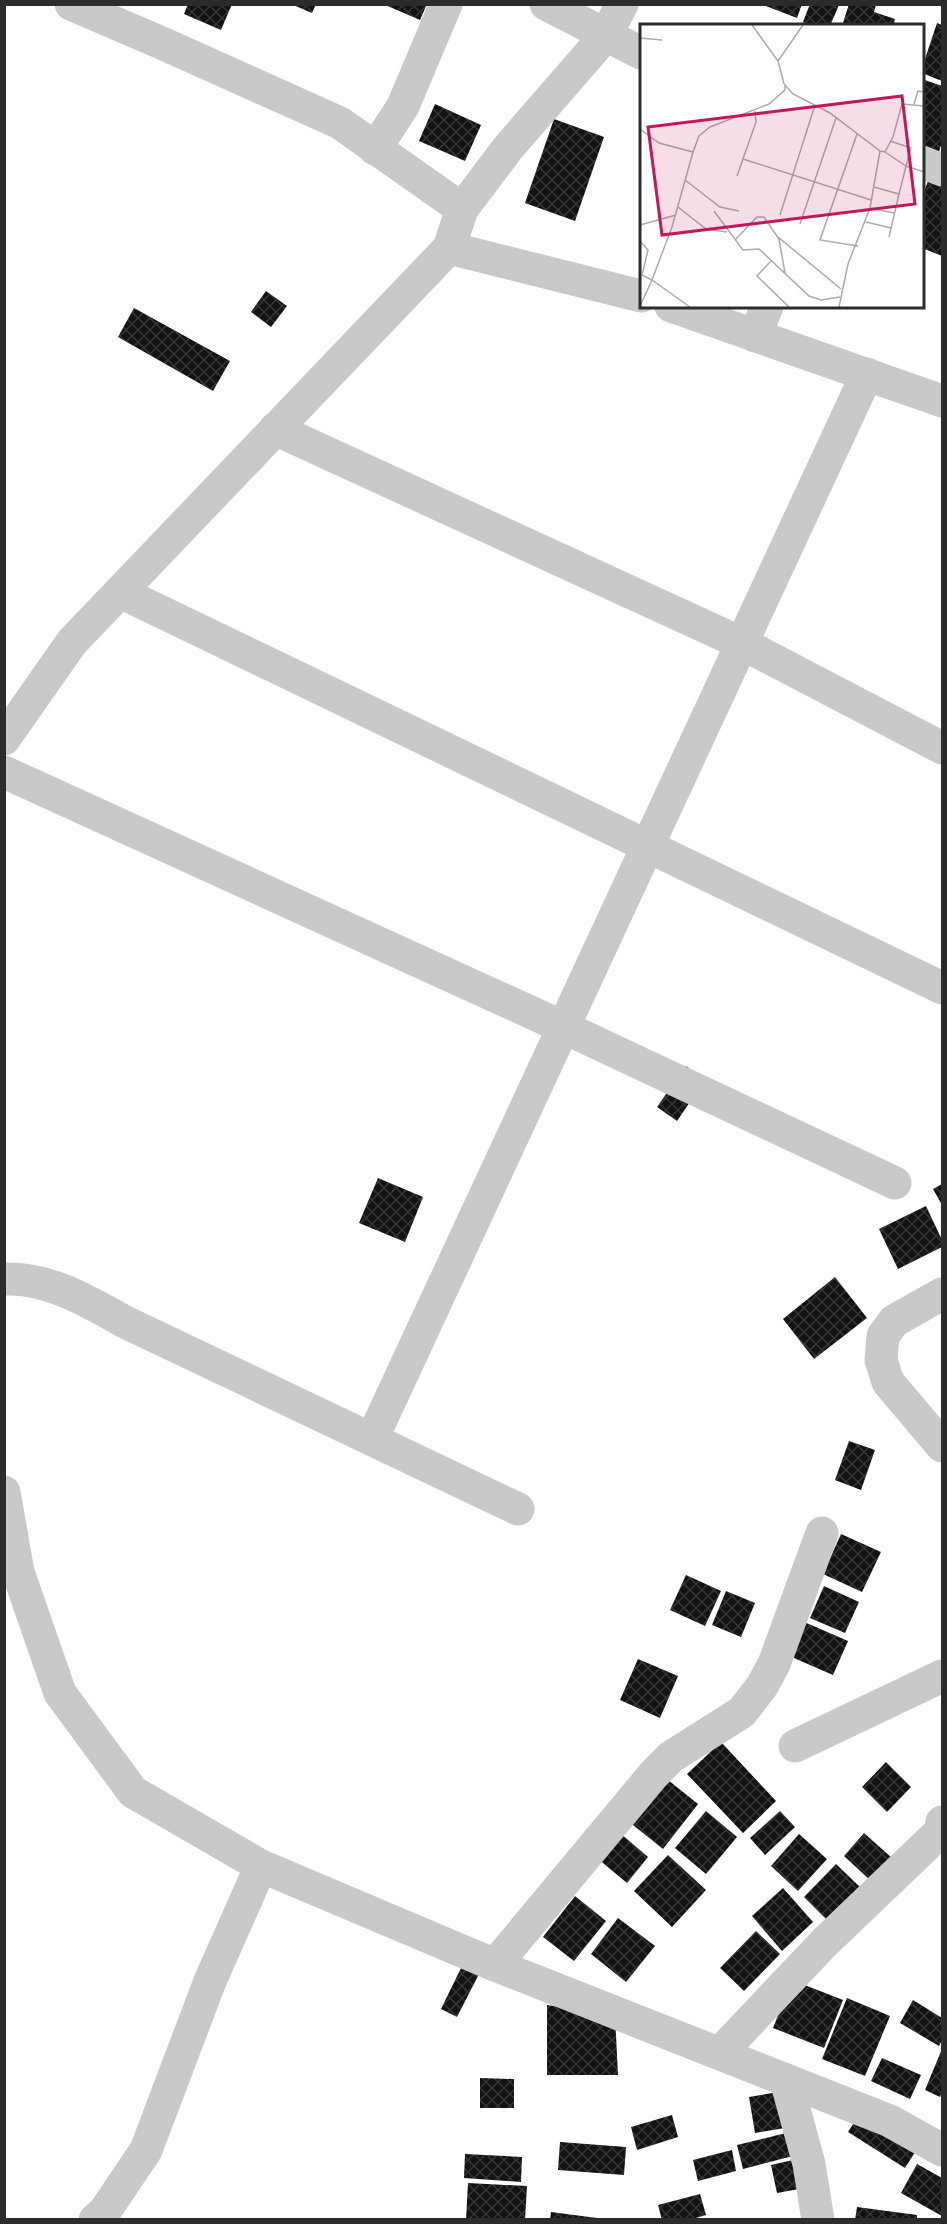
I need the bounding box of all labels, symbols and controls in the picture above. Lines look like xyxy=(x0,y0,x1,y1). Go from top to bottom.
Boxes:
inset map xyxy=(640,24,923,308)

